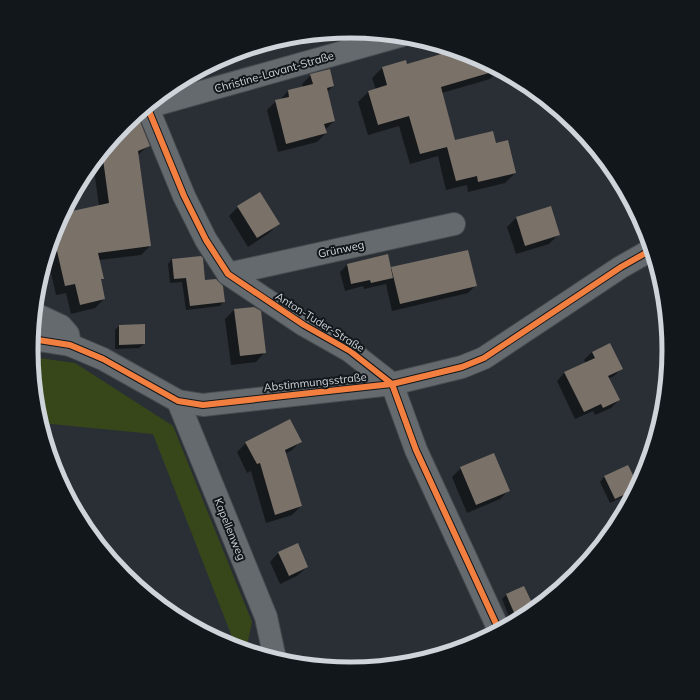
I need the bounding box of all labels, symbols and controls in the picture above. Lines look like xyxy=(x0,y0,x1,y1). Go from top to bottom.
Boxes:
street label: Christine-Lavant-Straße xyxy=(213,48,335,96)
street label: Grünweg xyxy=(317,237,365,261)
street label: Anton-Tuder-Straße xyxy=(273,289,367,355)
street label: Abstimmungsstraße xyxy=(263,370,367,394)
street label: Kapellenweg xyxy=(211,496,249,562)

